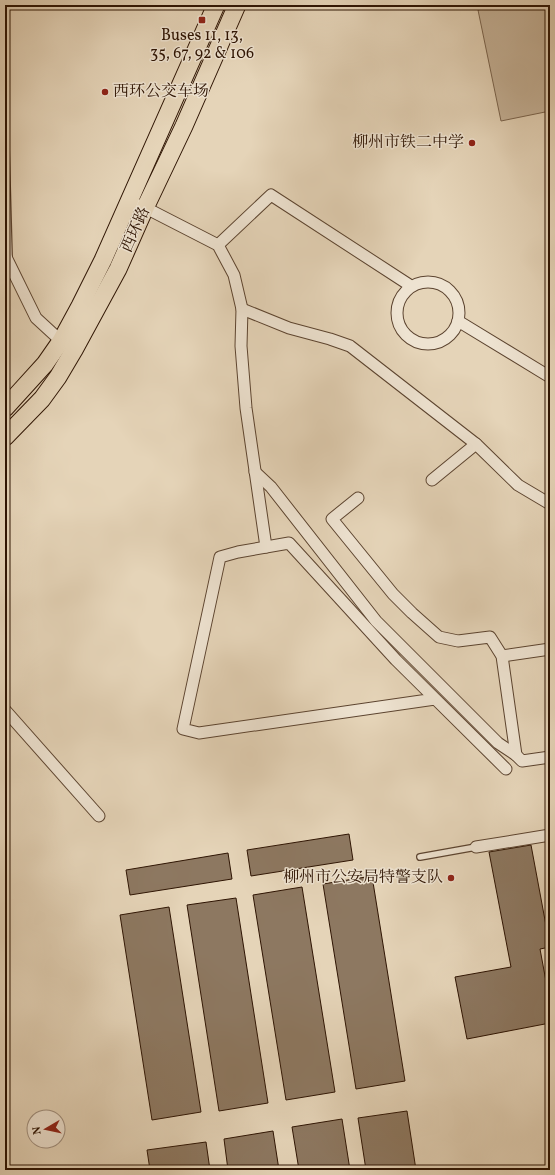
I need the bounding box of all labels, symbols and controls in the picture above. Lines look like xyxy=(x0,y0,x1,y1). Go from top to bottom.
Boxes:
marker: Buses 11, 13, 35, 67, 92 & 106 xyxy=(197,15,207,25)
place label: Buses 11, 13, 35, 67, 92 & 106 xyxy=(150,25,254,65)
place label: 西环公交车场 xyxy=(113,81,209,103)
marker: 西环公交车场 xyxy=(100,87,110,97)
place label: 柳州市铁二中学 xyxy=(352,132,464,154)
marker: 柳州市铁二中学 xyxy=(467,138,477,148)
street label: 西环路 xyxy=(116,204,156,256)
place label: 柳州市公安局特警支队 xyxy=(283,867,443,889)
marker: 柳州市公安局特警支队 xyxy=(446,873,456,883)
north arrow xyxy=(26,1109,66,1149)
text: N xyxy=(30,1125,46,1135)

